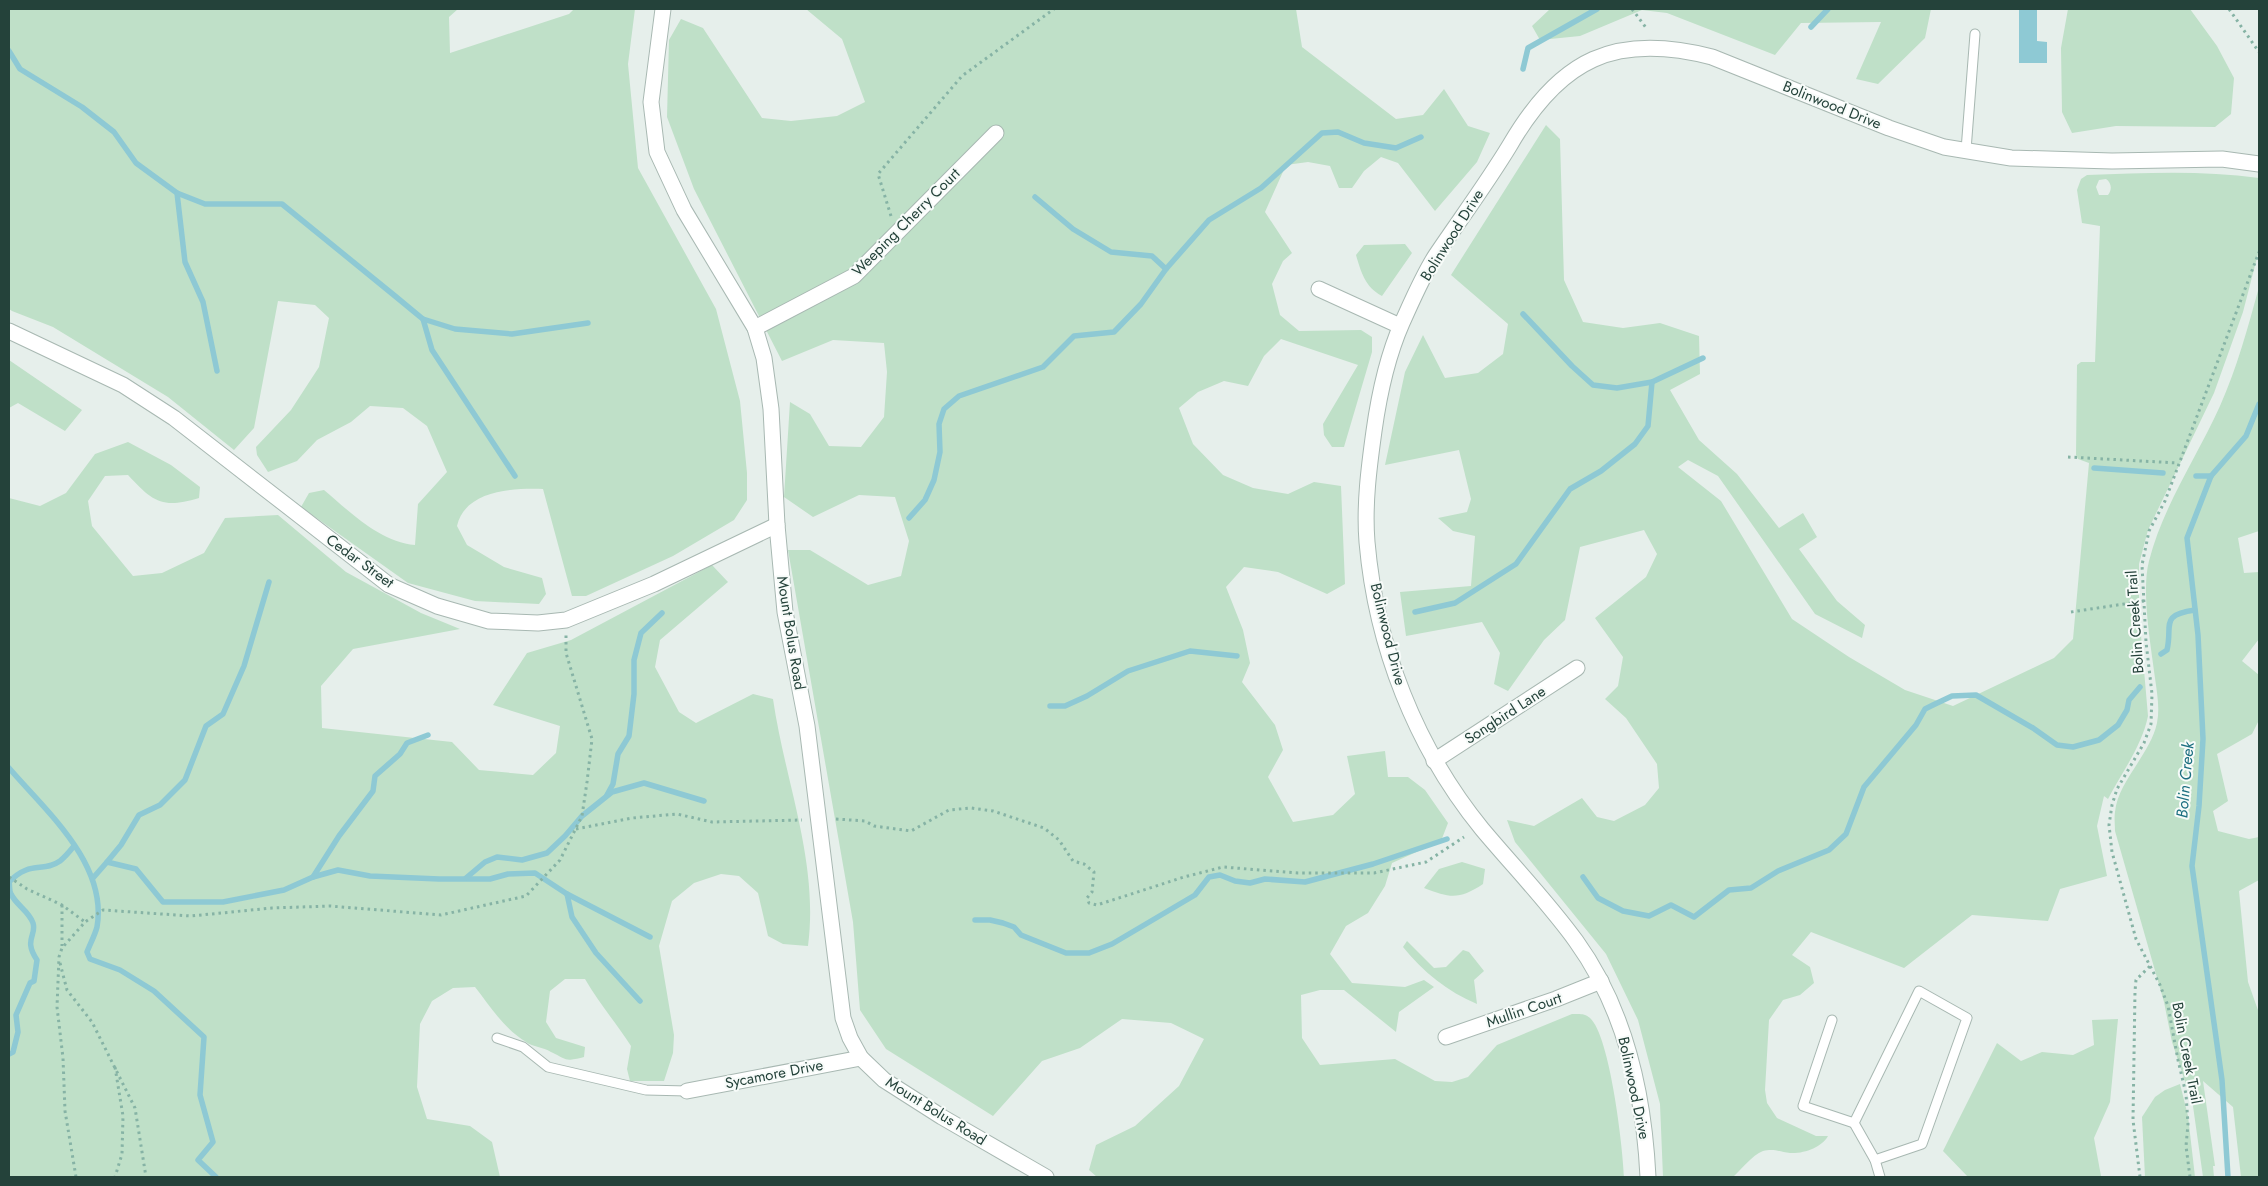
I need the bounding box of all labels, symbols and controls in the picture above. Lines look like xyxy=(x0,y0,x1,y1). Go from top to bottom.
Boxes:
street label: Bolinwood Drive xyxy=(1779,75,1885,135)
street label: Weeping Cherry Court xyxy=(847,163,965,281)
street label: Bolinwood Drive xyxy=(1415,185,1489,285)
street label: Cedar Street xyxy=(321,529,399,593)
street label: Bolin Creek Trail xyxy=(2120,570,2150,674)
street label: Mount Bolus Road xyxy=(771,574,811,692)
street label: Bolinwood Drive xyxy=(1365,581,1411,688)
street label: Songbird Lane xyxy=(1460,680,1550,750)
water label: Bolin Creek xyxy=(2170,740,2200,819)
street label: Mullin Court xyxy=(1483,987,1565,1033)
street label: Bolin Creek Trail xyxy=(2166,1000,2208,1106)
street label: Bolinwood Drive xyxy=(1612,1035,1656,1142)
street label: Sycamore Drive xyxy=(723,1054,825,1094)
street label: Mount Bolus Road xyxy=(881,1071,991,1151)

